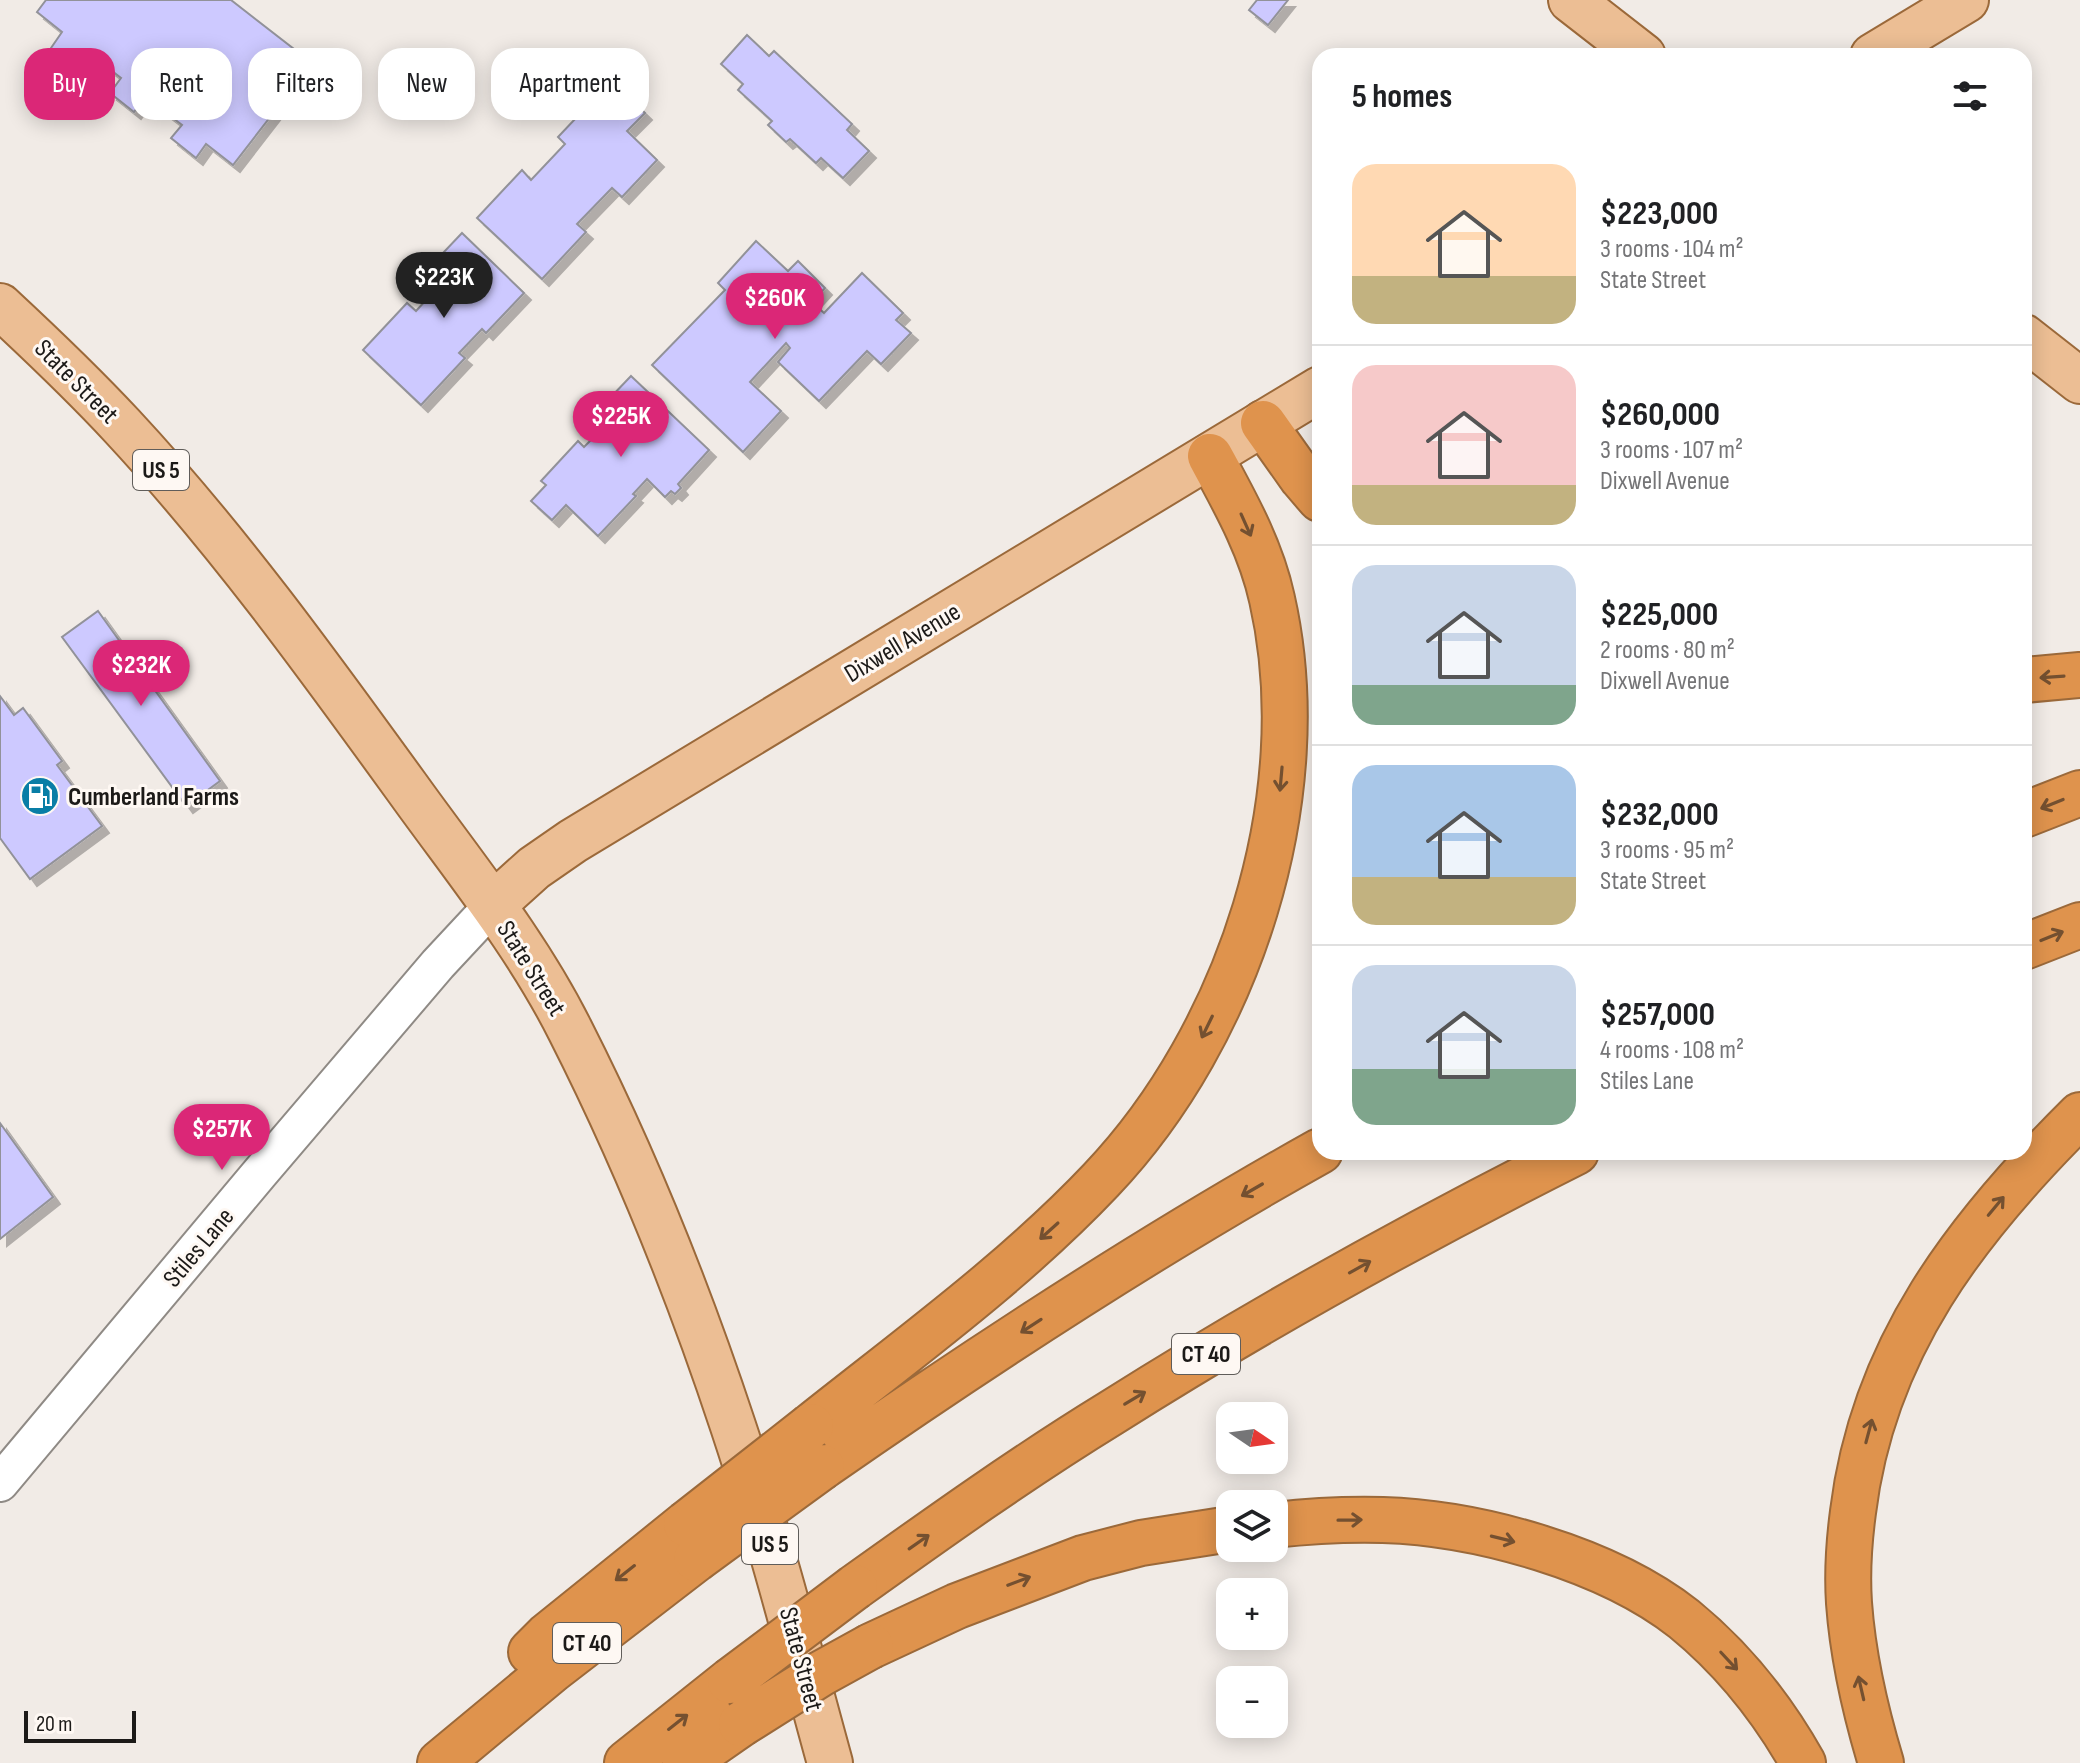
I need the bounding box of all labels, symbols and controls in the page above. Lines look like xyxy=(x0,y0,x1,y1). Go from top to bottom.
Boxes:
chip: Buy xyxy=(24,48,115,120)
chip: Rent xyxy=(131,48,232,120)
chip: Filters xyxy=(248,48,362,120)
chip: New xyxy=(378,48,475,120)
chip: Apartment xyxy=(491,48,649,120)
icon: filters xyxy=(1948,74,1992,118)
text: 5 homes xyxy=(1352,76,1452,117)
text: $223,000 xyxy=(1600,193,1718,234)
icon: home xyxy=(1416,196,1512,292)
text: 3 rooms · 104 m² xyxy=(1600,234,1744,265)
pin: $223K xyxy=(388,252,500,320)
text: $223K xyxy=(414,262,474,293)
text: State Street xyxy=(1600,265,1706,296)
pin: $260K xyxy=(719,273,831,341)
text: $260K xyxy=(744,283,806,314)
street label: State Street xyxy=(27,334,124,431)
pin: $225K xyxy=(565,391,677,459)
text: $260,000 xyxy=(1600,394,1720,435)
icon: home xyxy=(1416,397,1512,493)
text: $225K xyxy=(591,401,651,432)
text: 3 rooms · 107 m² xyxy=(1600,435,1743,466)
road number: US 5 xyxy=(133,450,189,490)
text: Dixwell Avenue xyxy=(1600,466,1730,497)
one-way arrow xyxy=(1239,513,1254,537)
text: $225,000 xyxy=(1600,594,1718,635)
street label: Dixwell Avenue xyxy=(839,597,966,690)
icon: home xyxy=(1416,597,1512,693)
text: 2 rooms · 80 m² xyxy=(1600,635,1735,666)
pin: $232K xyxy=(85,640,197,708)
text: $232K xyxy=(111,650,171,681)
text: Dixwell Avenue xyxy=(1600,666,1730,697)
one-way arrow xyxy=(2039,670,2066,685)
one-way arrow xyxy=(1273,765,1288,792)
fuel station icon: Cumberland Farms xyxy=(19,775,61,817)
place label: Cumberland Farms xyxy=(68,782,239,813)
text: $232,000 xyxy=(1600,794,1719,835)
icon: home xyxy=(1416,797,1512,893)
one-way arrow xyxy=(2040,798,2065,812)
text: 3 rooms · 95 m² xyxy=(1600,835,1734,866)
text: State Street xyxy=(1600,866,1706,897)
street label: State Street xyxy=(489,916,572,1022)
one-way arrow xyxy=(2039,928,2064,942)
text: $257,000 xyxy=(1600,994,1715,1035)
icon: home xyxy=(1416,997,1512,1093)
one-way arrow xyxy=(1199,1015,1214,1039)
text: 4 rooms · 108 m² xyxy=(1600,1035,1744,1066)
text: Stiles Lane xyxy=(1600,1066,1694,1097)
pin: $257K xyxy=(166,1104,278,1172)
text: $257K xyxy=(192,1114,252,1145)
one-way arrow xyxy=(1241,1183,1265,1198)
one-way arrow xyxy=(1987,1196,2005,1217)
street label: Stiles Lane xyxy=(157,1202,241,1294)
one-way arrow xyxy=(1039,1222,1059,1240)
one-way arrow xyxy=(1347,1259,1371,1274)
one-way arrow xyxy=(1020,1319,1043,1335)
road number: CT 40 xyxy=(1172,1334,1240,1374)
one-way arrow xyxy=(1123,1389,1146,1405)
north arrow xyxy=(1216,1402,1288,1474)
map controls xyxy=(1216,1402,1288,1738)
one-way arrow xyxy=(1863,1418,1878,1444)
button: layers xyxy=(1216,1490,1288,1562)
one-way arrow xyxy=(1336,1512,1363,1528)
road number: US 5 xyxy=(742,1524,798,1564)
one-way arrow xyxy=(1490,1532,1516,1547)
one-way arrow xyxy=(907,1534,929,1550)
one-way arrow xyxy=(615,1564,636,1581)
one-way arrow xyxy=(1007,1573,1031,1588)
button: + xyxy=(1216,1578,1288,1650)
street label: State Street xyxy=(772,1604,829,1715)
road number: CT 40 xyxy=(553,1623,621,1663)
one-way arrow xyxy=(1719,1651,1738,1671)
button: − xyxy=(1216,1666,1288,1738)
one-way arrow xyxy=(1853,1675,1868,1701)
scale bar xyxy=(24,1707,136,1743)
text: 20 m xyxy=(36,1711,73,1738)
one-way arrow xyxy=(667,1713,688,1731)

